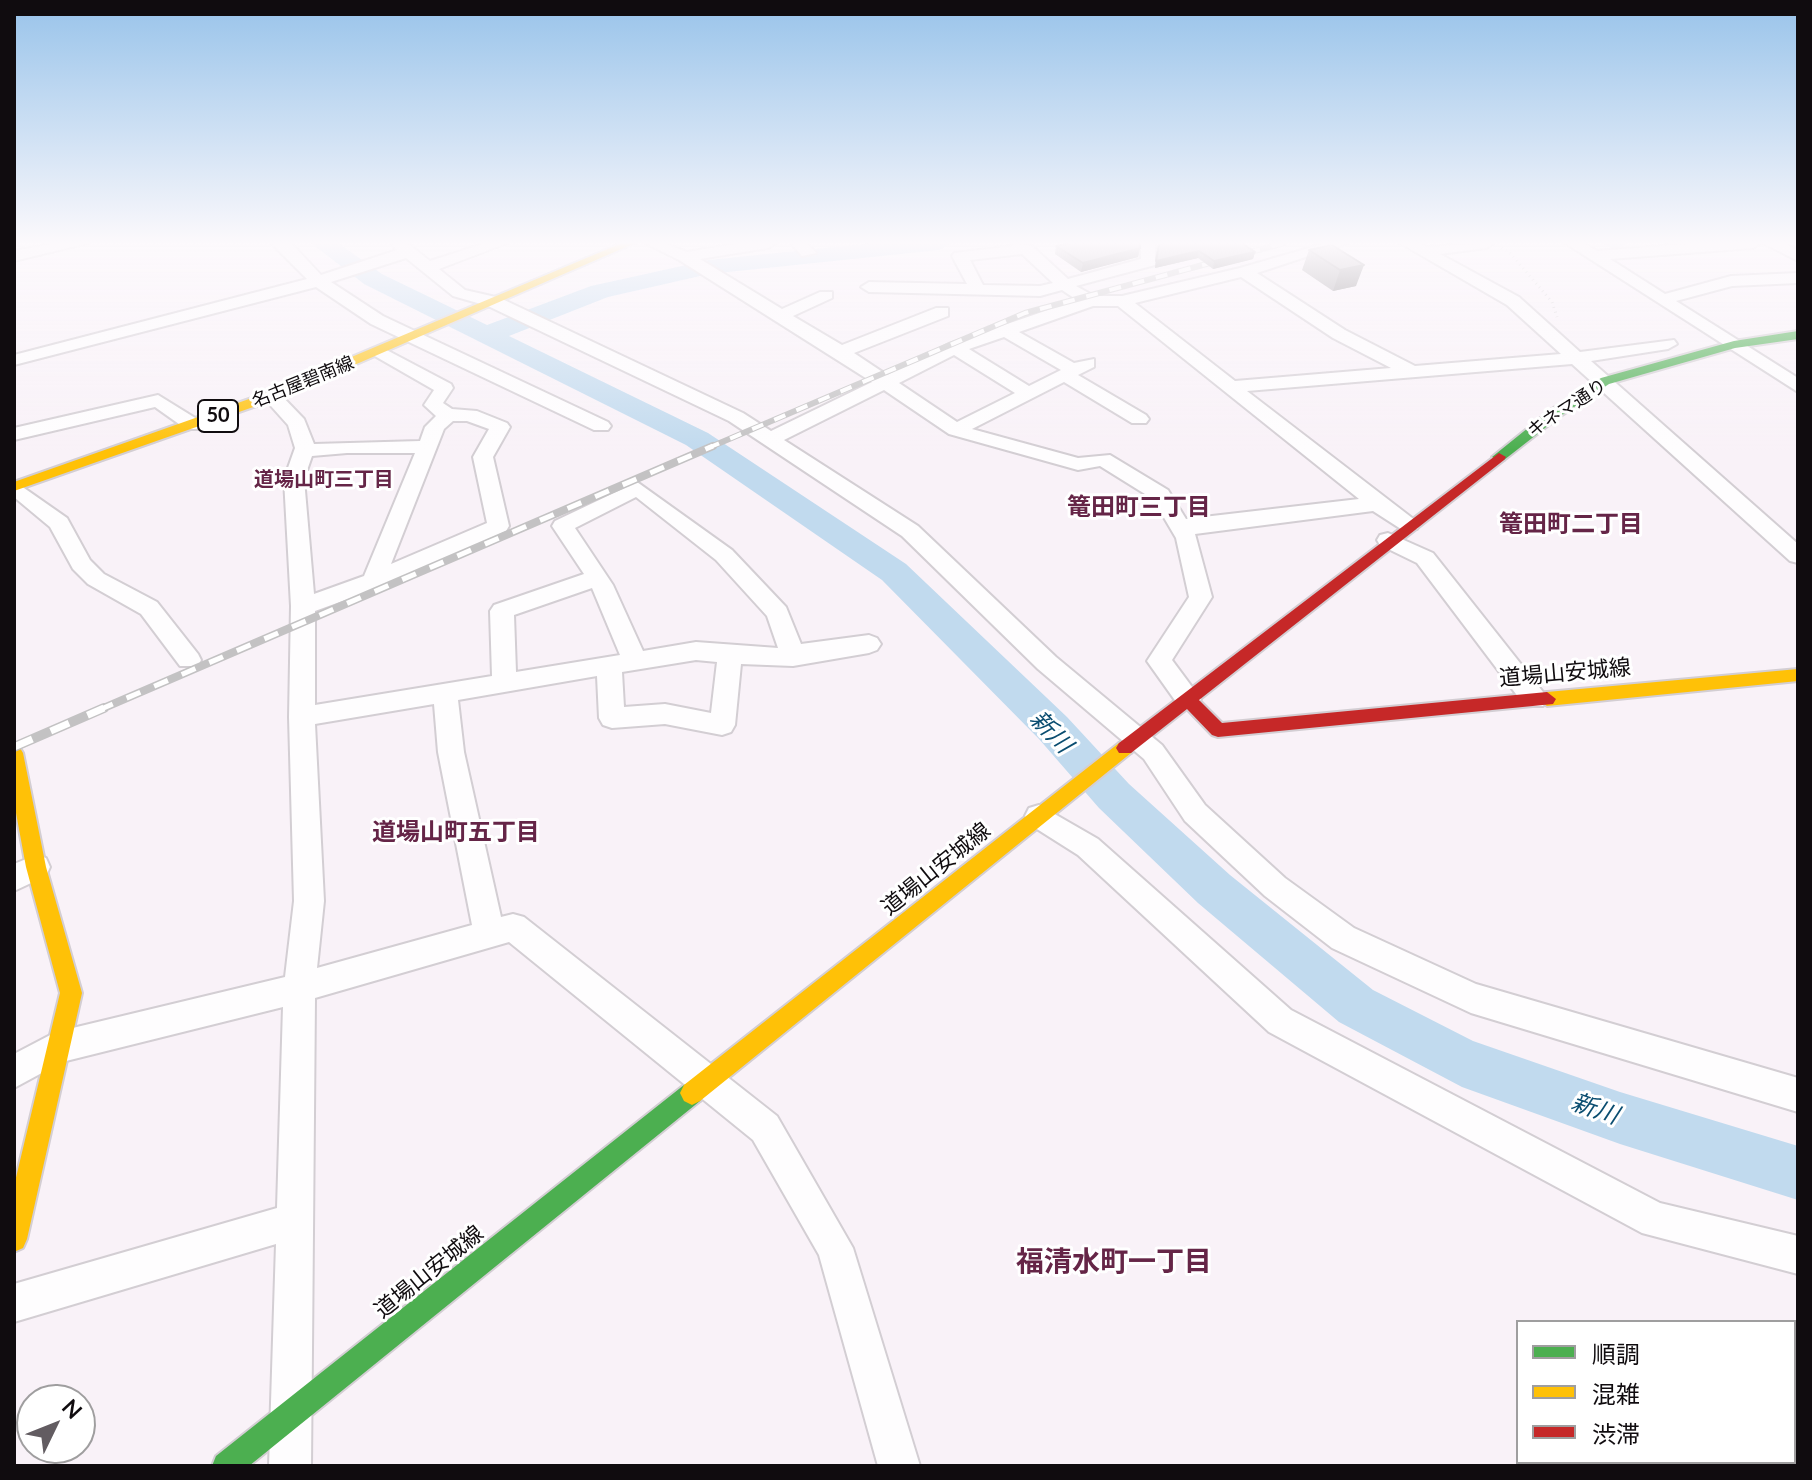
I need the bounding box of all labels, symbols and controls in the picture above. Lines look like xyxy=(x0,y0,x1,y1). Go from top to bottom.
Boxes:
street label: 名古屋碧南線 xyxy=(249,352,357,412)
street label: キネマ通り xyxy=(1523,374,1611,442)
road number: 50 xyxy=(198,400,238,432)
district label: 道場山町三丁目 xyxy=(254,468,394,492)
district label: 篭田町三丁目 xyxy=(1067,493,1211,521)
district label: 篭田町二丁目 xyxy=(1499,510,1643,538)
street label: 道場山安城線 xyxy=(1498,654,1632,692)
water label: 新川 xyxy=(1024,705,1078,759)
street label: 道場山安城線 xyxy=(876,817,996,921)
district label: 道場山町五丁目 xyxy=(372,818,540,846)
water label: 新川 xyxy=(1568,1088,1622,1130)
street label: 道場山安城線 xyxy=(369,1220,489,1324)
district label: 福清水町一丁目 xyxy=(1016,1245,1212,1279)
legend xyxy=(1516,1320,1796,1464)
text: 順調 xyxy=(1592,1339,1640,1368)
text: 混雑 xyxy=(1592,1379,1640,1408)
north arrow xyxy=(16,1384,96,1464)
text: N xyxy=(57,1393,88,1424)
text: 渋滞 xyxy=(1592,1419,1640,1448)

